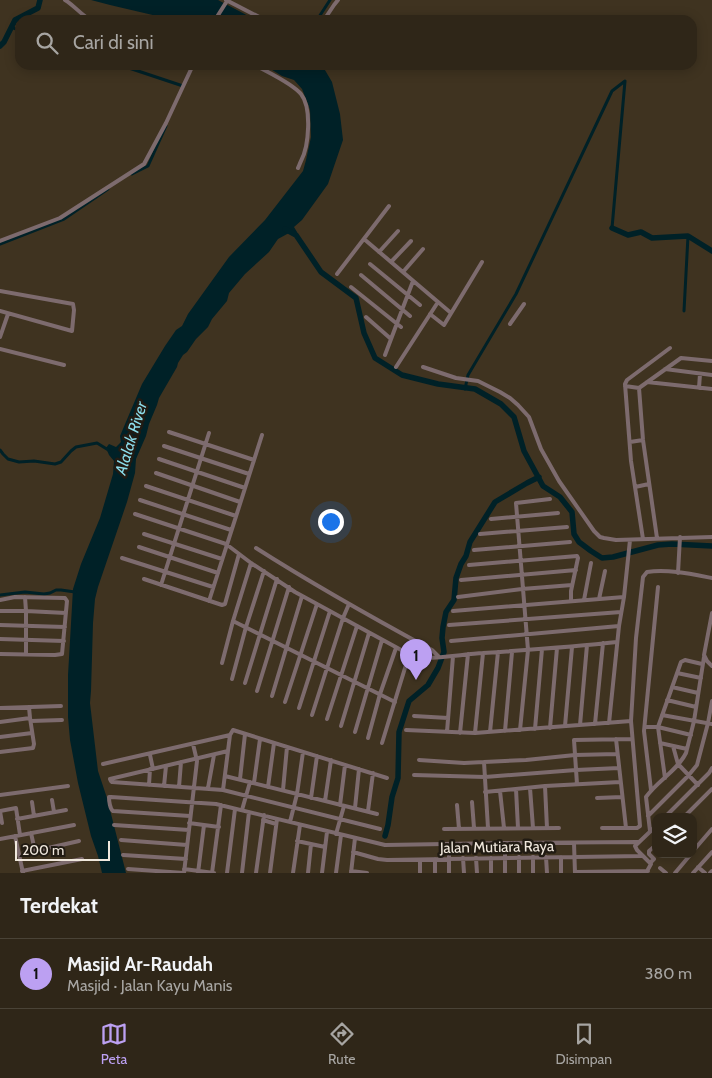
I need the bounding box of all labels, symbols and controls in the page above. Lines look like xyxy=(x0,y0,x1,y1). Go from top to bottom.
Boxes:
search box xyxy=(15,15,697,70)
icon: search xyxy=(33,29,61,57)
text: Cari di sini xyxy=(73,31,154,54)
water label: Alalak River xyxy=(111,398,151,478)
your location xyxy=(318,509,344,535)
pin: 1 xyxy=(400,639,432,680)
map controls xyxy=(652,813,697,858)
button: layers xyxy=(652,813,697,858)
street label: Jalan Mutiara Raya xyxy=(439,837,555,857)
scale bar xyxy=(15,838,110,861)
text: 200 m xyxy=(22,841,64,859)
text: Terdekat xyxy=(20,893,98,918)
text: Masjid Ar-Raudah xyxy=(67,953,213,976)
text: 1 xyxy=(33,964,39,983)
text: 380 m xyxy=(645,964,692,983)
text: Masjid · Jalan Kayu Manis xyxy=(67,976,233,995)
tab: Peta xyxy=(100,1020,128,1068)
tab: Rute xyxy=(328,1020,356,1068)
tab: Disimpan xyxy=(556,1020,612,1068)

